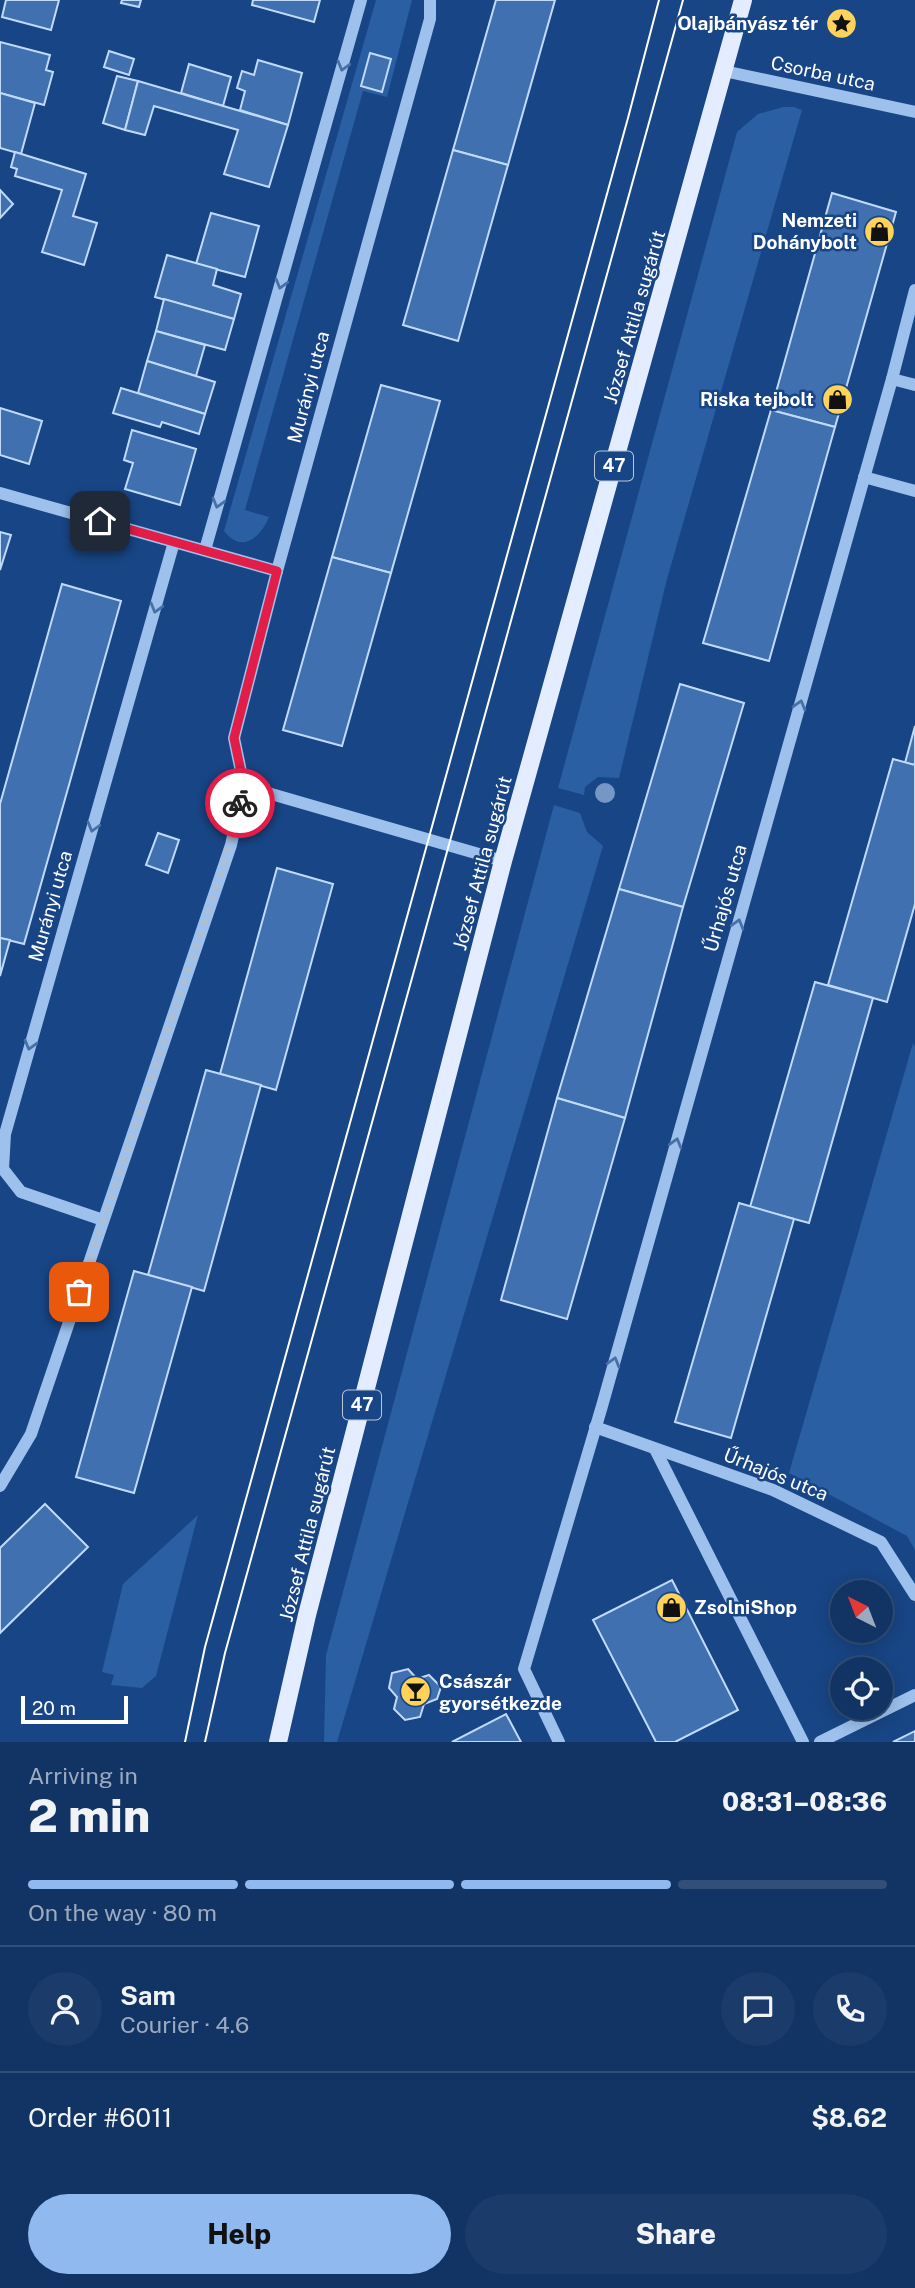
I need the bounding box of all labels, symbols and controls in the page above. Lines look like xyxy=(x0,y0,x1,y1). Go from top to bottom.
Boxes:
place icon: Olajbányász tér xyxy=(824,6,858,40)
place label: Olajbányász tér xyxy=(677,12,818,34)
street label: Csorba utca xyxy=(769,51,877,95)
one-way arrow xyxy=(336,59,351,71)
place label: Nemzeti Dohánybolt xyxy=(753,209,857,253)
shop icon: Nemzeti Dohánybolt xyxy=(863,214,897,248)
street label: József Attila sugárút xyxy=(599,228,669,406)
one-way arrow xyxy=(274,278,289,290)
street label: Murányi utca xyxy=(283,329,333,445)
shop icon: Riska tejbolt xyxy=(820,382,854,416)
place label: Riska tejbolt xyxy=(700,388,814,410)
road number: 47 xyxy=(595,452,633,480)
pin xyxy=(70,491,130,551)
one-way arrow xyxy=(212,497,227,509)
icon: home xyxy=(81,502,119,540)
one-way arrow xyxy=(149,602,164,614)
one-way arrow xyxy=(791,699,806,711)
courier xyxy=(205,768,275,838)
street label: József Attila sugárút xyxy=(448,773,516,953)
icon: bike xyxy=(221,784,259,822)
one-way arrow xyxy=(86,820,101,832)
street label: Űrhajós utca xyxy=(699,842,751,954)
street label: Murányi utca xyxy=(24,848,76,964)
one-way arrow xyxy=(730,918,744,930)
one-way arrow xyxy=(24,1039,39,1051)
one-way arrow xyxy=(668,1137,683,1149)
pin xyxy=(49,1262,109,1322)
icon: bag xyxy=(60,1273,98,1311)
one-way arrow xyxy=(606,1356,620,1368)
road number: 47 xyxy=(343,1390,381,1420)
street label: Űrhajós utca xyxy=(720,1443,832,1505)
street label: József Attila sugárút xyxy=(275,1444,339,1624)
north arrow xyxy=(830,1580,892,1643)
map controls xyxy=(830,1580,893,1720)
shop icon: ZsolniShop xyxy=(654,1590,688,1624)
place label: ZsolniShop xyxy=(694,1596,797,1618)
button: locate xyxy=(830,1657,893,1720)
place label: Császár gyorsétkezde xyxy=(439,1670,562,1714)
bar icon: Császár gyorsétkezde xyxy=(399,1675,433,1709)
scale bar xyxy=(21,1693,128,1725)
text: 20 m xyxy=(32,1697,76,1719)
text: Arriving in xyxy=(28,1762,138,1789)
text: 08:31–08:36 xyxy=(722,1786,887,1817)
text: 2 min xyxy=(28,1788,150,1842)
text: On the way · 80 m xyxy=(28,1899,217,1926)
button: person xyxy=(28,1972,102,2046)
button: chat xyxy=(721,1972,795,2046)
button: phone xyxy=(813,1972,887,2046)
text: Sam xyxy=(120,1980,176,2011)
text: Courier · 4.6 xyxy=(120,2011,249,2038)
text: Order #6011 xyxy=(28,2102,172,2133)
text: $8.62 xyxy=(811,2102,887,2133)
button: Help xyxy=(28,2194,451,2274)
button: Share xyxy=(465,2194,887,2274)

